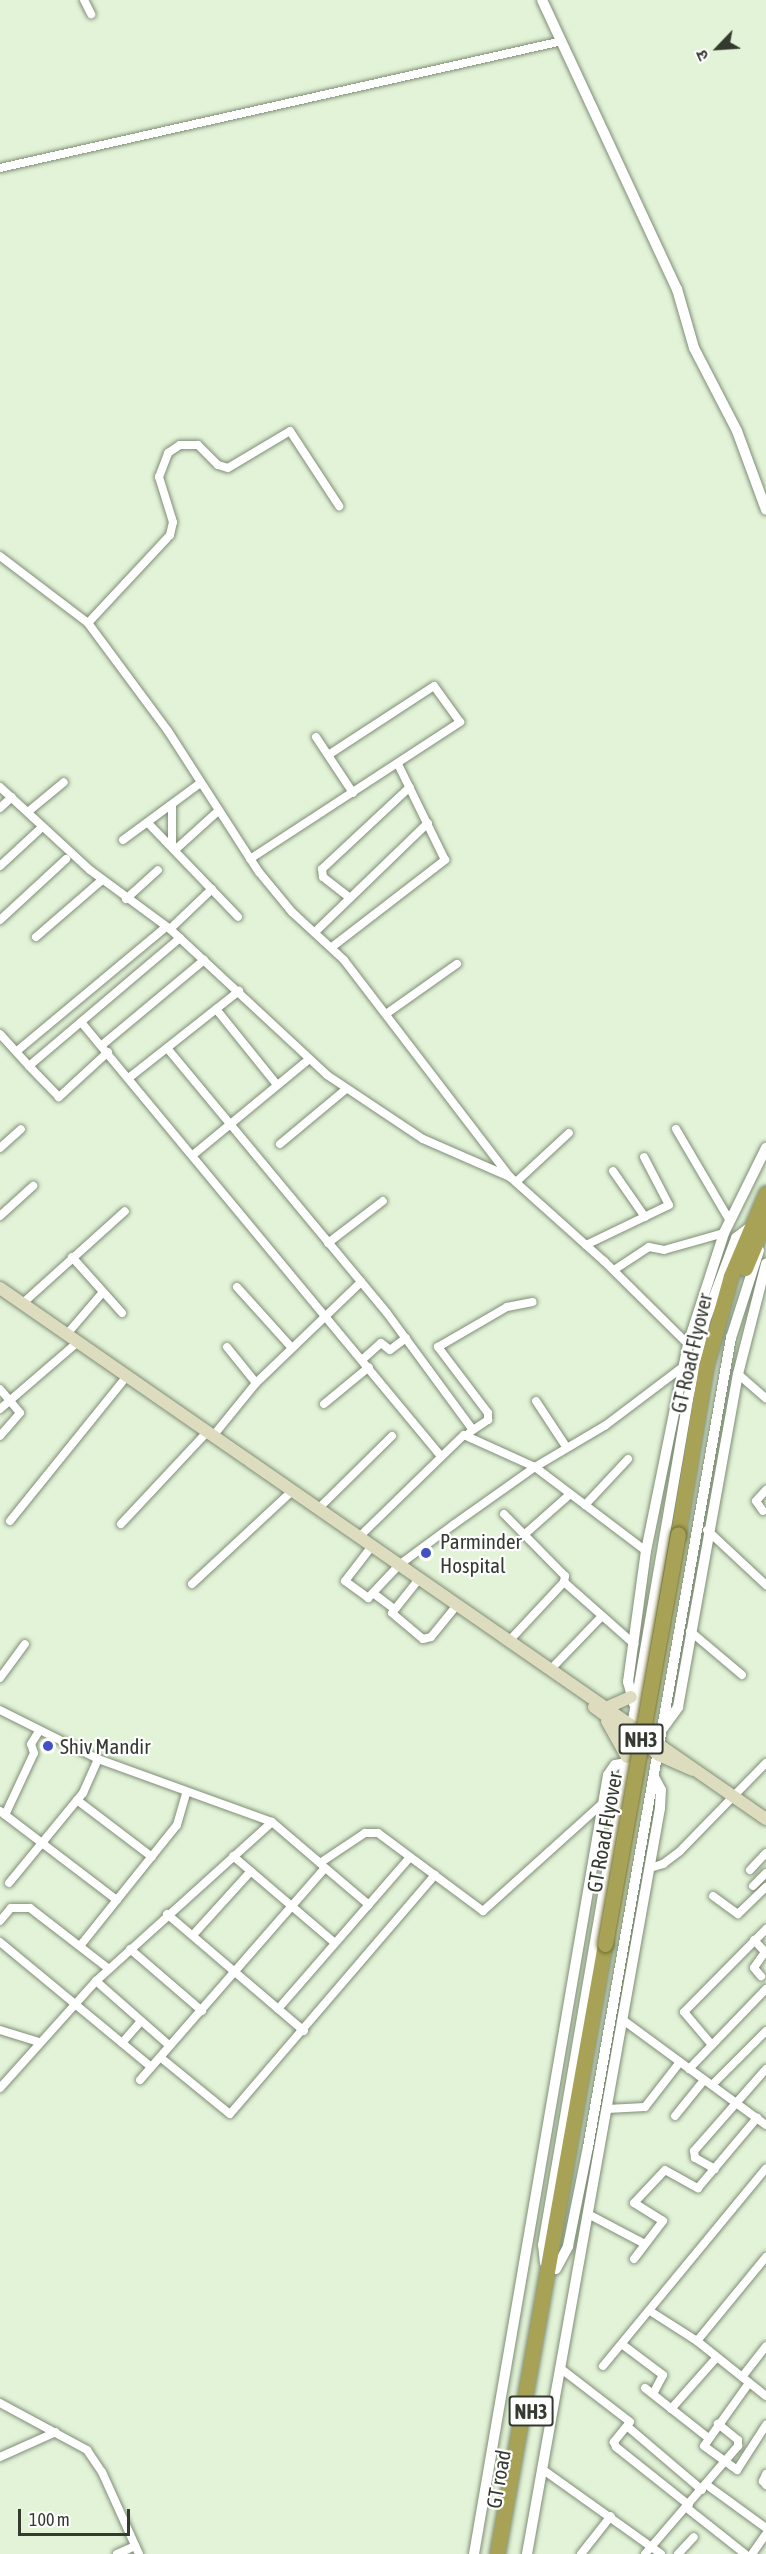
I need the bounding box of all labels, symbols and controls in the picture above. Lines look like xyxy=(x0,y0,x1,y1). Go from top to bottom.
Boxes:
north arrow xyxy=(688,18,748,78)
text: उ xyxy=(692,48,712,64)
street label: GT Road Flyover xyxy=(665,1291,717,1415)
place label: Parminder Hospital xyxy=(440,1528,522,1578)
marker: Parminder Hospital xyxy=(417,1544,435,1562)
road number: NH3 xyxy=(618,1722,664,1756)
place label: Shiv Mandir xyxy=(60,1733,150,1759)
marker: Shiv Mandir xyxy=(41,1739,55,1753)
street label: GT Road Flyover xyxy=(581,1770,627,1894)
road number: NH3 xyxy=(508,2394,554,2428)
street label: GT road xyxy=(480,2448,516,2510)
scale bar xyxy=(21,2497,134,2535)
text: 100 m xyxy=(29,2509,70,2530)

